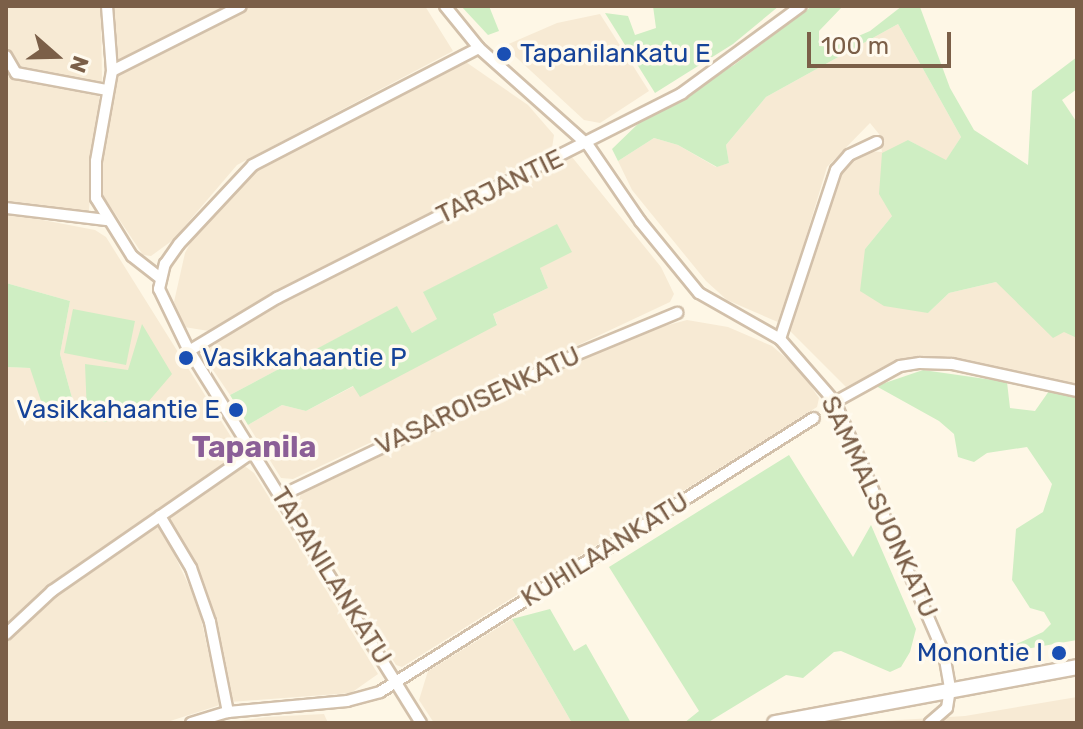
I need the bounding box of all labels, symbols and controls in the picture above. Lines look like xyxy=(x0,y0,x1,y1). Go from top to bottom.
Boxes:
north arrow xyxy=(16,16,96,96)
scale bar xyxy=(811,16,955,66)
text: 100 m xyxy=(821,32,889,60)
place label: Tapanilankatu E xyxy=(520,38,711,70)
marker: Tapanilankatu E xyxy=(495,45,513,63)
text: N xyxy=(64,52,94,76)
street label: TARJANTIE xyxy=(432,143,568,231)
street label: VASAROISENKATU xyxy=(371,340,585,462)
place label: Vasikkahaantie P xyxy=(202,342,407,374)
marker: Vasikkahaantie P xyxy=(177,349,195,367)
street label: SAMMALSUONKATU xyxy=(814,391,944,623)
place label: Vasikkahaantie E xyxy=(16,394,220,426)
marker: Vasikkahaantie E xyxy=(227,401,245,419)
district label: Tapanila xyxy=(192,429,316,465)
street label: TAPANILANKATU xyxy=(264,482,398,670)
street label: KUHILAANKATU xyxy=(516,486,694,614)
place label: Monontie I xyxy=(917,637,1043,669)
marker: Monontie I xyxy=(1050,644,1068,662)

